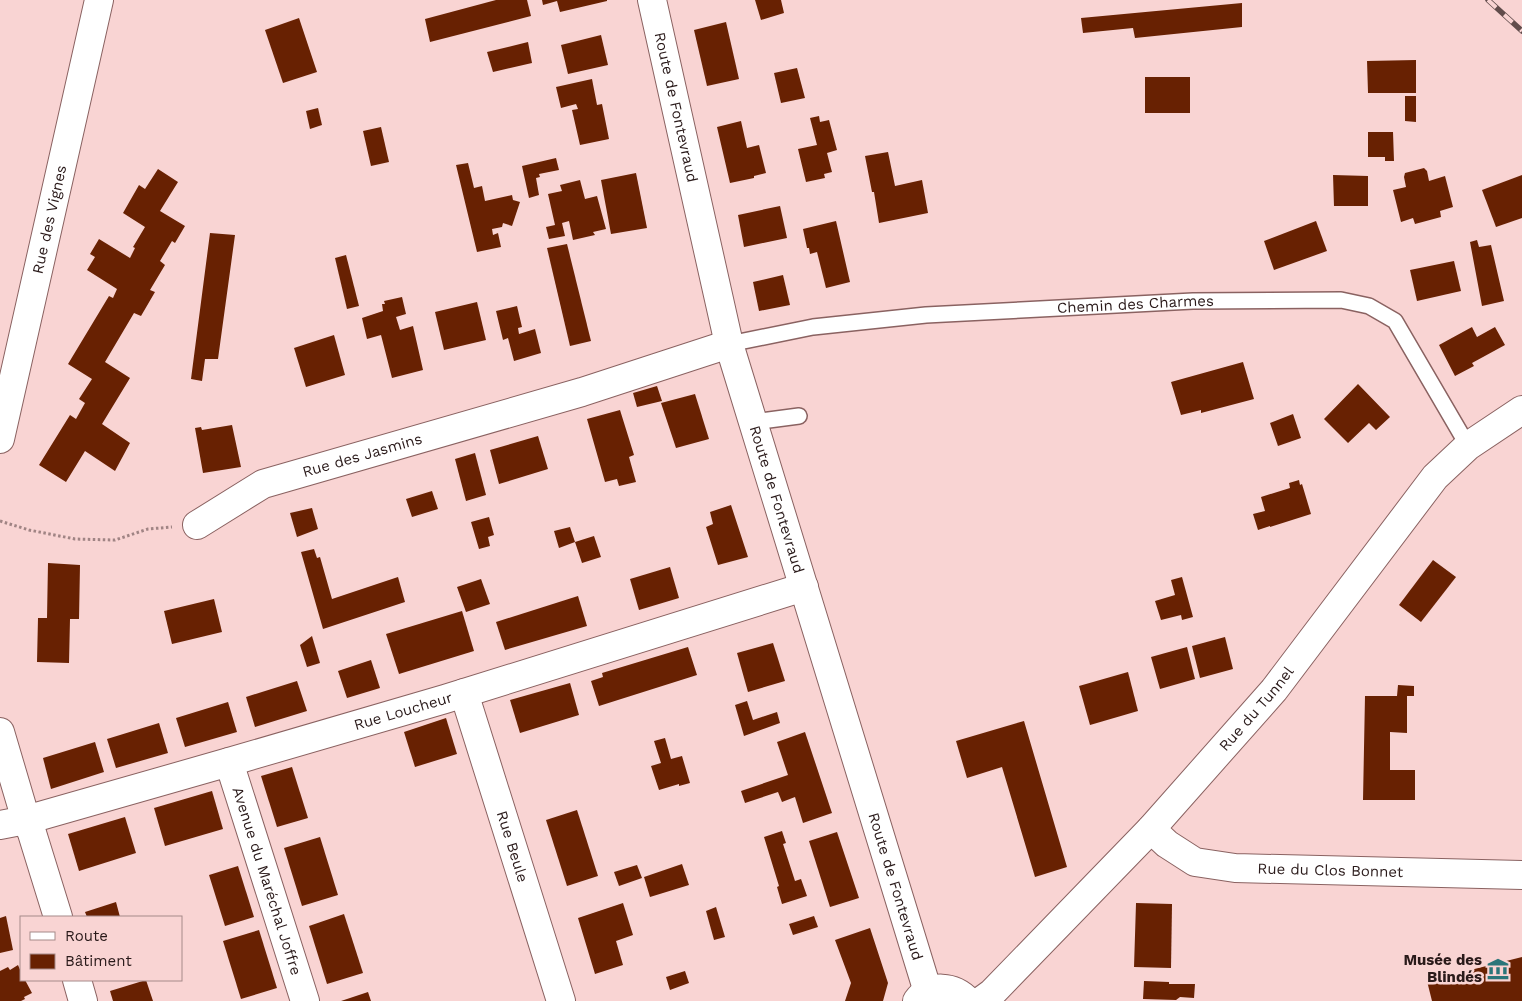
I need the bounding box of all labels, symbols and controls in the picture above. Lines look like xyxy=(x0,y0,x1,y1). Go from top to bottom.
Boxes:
street label: Route de Fontevraud xyxy=(650,30,702,184)
street label: Rue des Vignes xyxy=(29,163,71,276)
street label: Chemin des Charmes xyxy=(1056,292,1214,317)
street label: Route de Fontevraud xyxy=(746,423,808,575)
street label: Rue des Jasmins xyxy=(300,430,424,481)
street label: Rue du Tunnel xyxy=(1215,663,1298,755)
street label: Rue Loucheur xyxy=(352,688,455,734)
street label: Avenue du Maréchal Joffre xyxy=(229,785,305,977)
street label: Rue Beule xyxy=(493,809,532,884)
street label: Route de Fontevraud xyxy=(864,810,927,962)
street label: Rue du Clos Bonnet xyxy=(1257,860,1404,881)
legend xyxy=(20,916,182,981)
text: Route xyxy=(65,927,108,945)
place label: Musée des Blindés xyxy=(1403,951,1482,986)
text: Bâtiment xyxy=(65,952,132,970)
museum icon: Musée des Blindés xyxy=(1485,956,1511,982)

